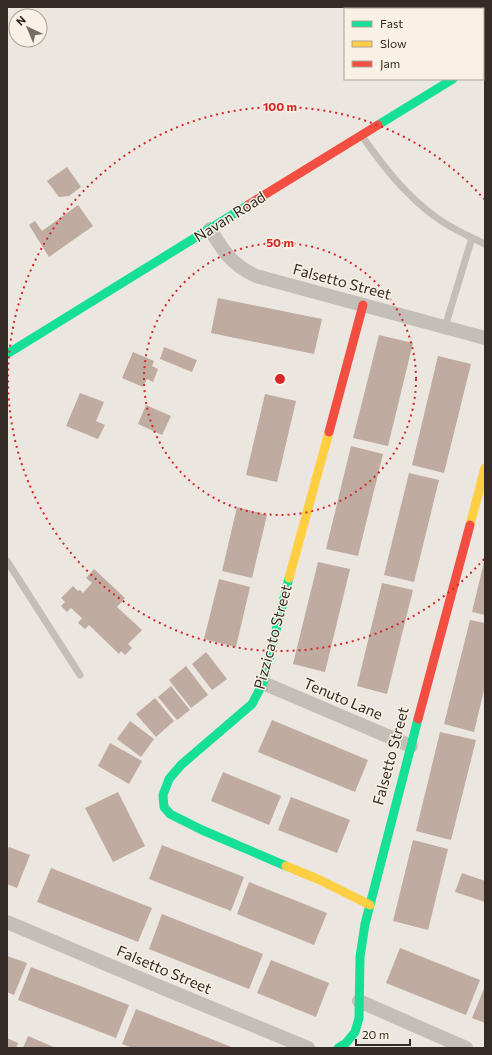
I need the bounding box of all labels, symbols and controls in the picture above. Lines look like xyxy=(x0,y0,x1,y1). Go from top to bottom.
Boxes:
north arrow xyxy=(8,8,48,48)
legend xyxy=(344,8,484,80)
text: N xyxy=(13,13,28,28)
text: Fast xyxy=(380,16,403,30)
text: Slow xyxy=(380,36,407,50)
text: Jam xyxy=(380,56,400,71)
text: 100 m xyxy=(263,99,297,113)
street label: Navan Road xyxy=(190,187,269,245)
text: 50 m xyxy=(266,235,294,249)
street label: Falsetto Street xyxy=(291,259,393,303)
centre of rings xyxy=(273,372,287,386)
street label: Pizzicato Street xyxy=(249,582,295,691)
street label: Tenuto Lane xyxy=(301,673,386,723)
street label: Falsetto Street xyxy=(368,705,412,807)
street label: Falsetto Street xyxy=(114,941,214,997)
scale bar xyxy=(356,1021,410,1047)
text: 20 m xyxy=(362,1027,389,1041)

